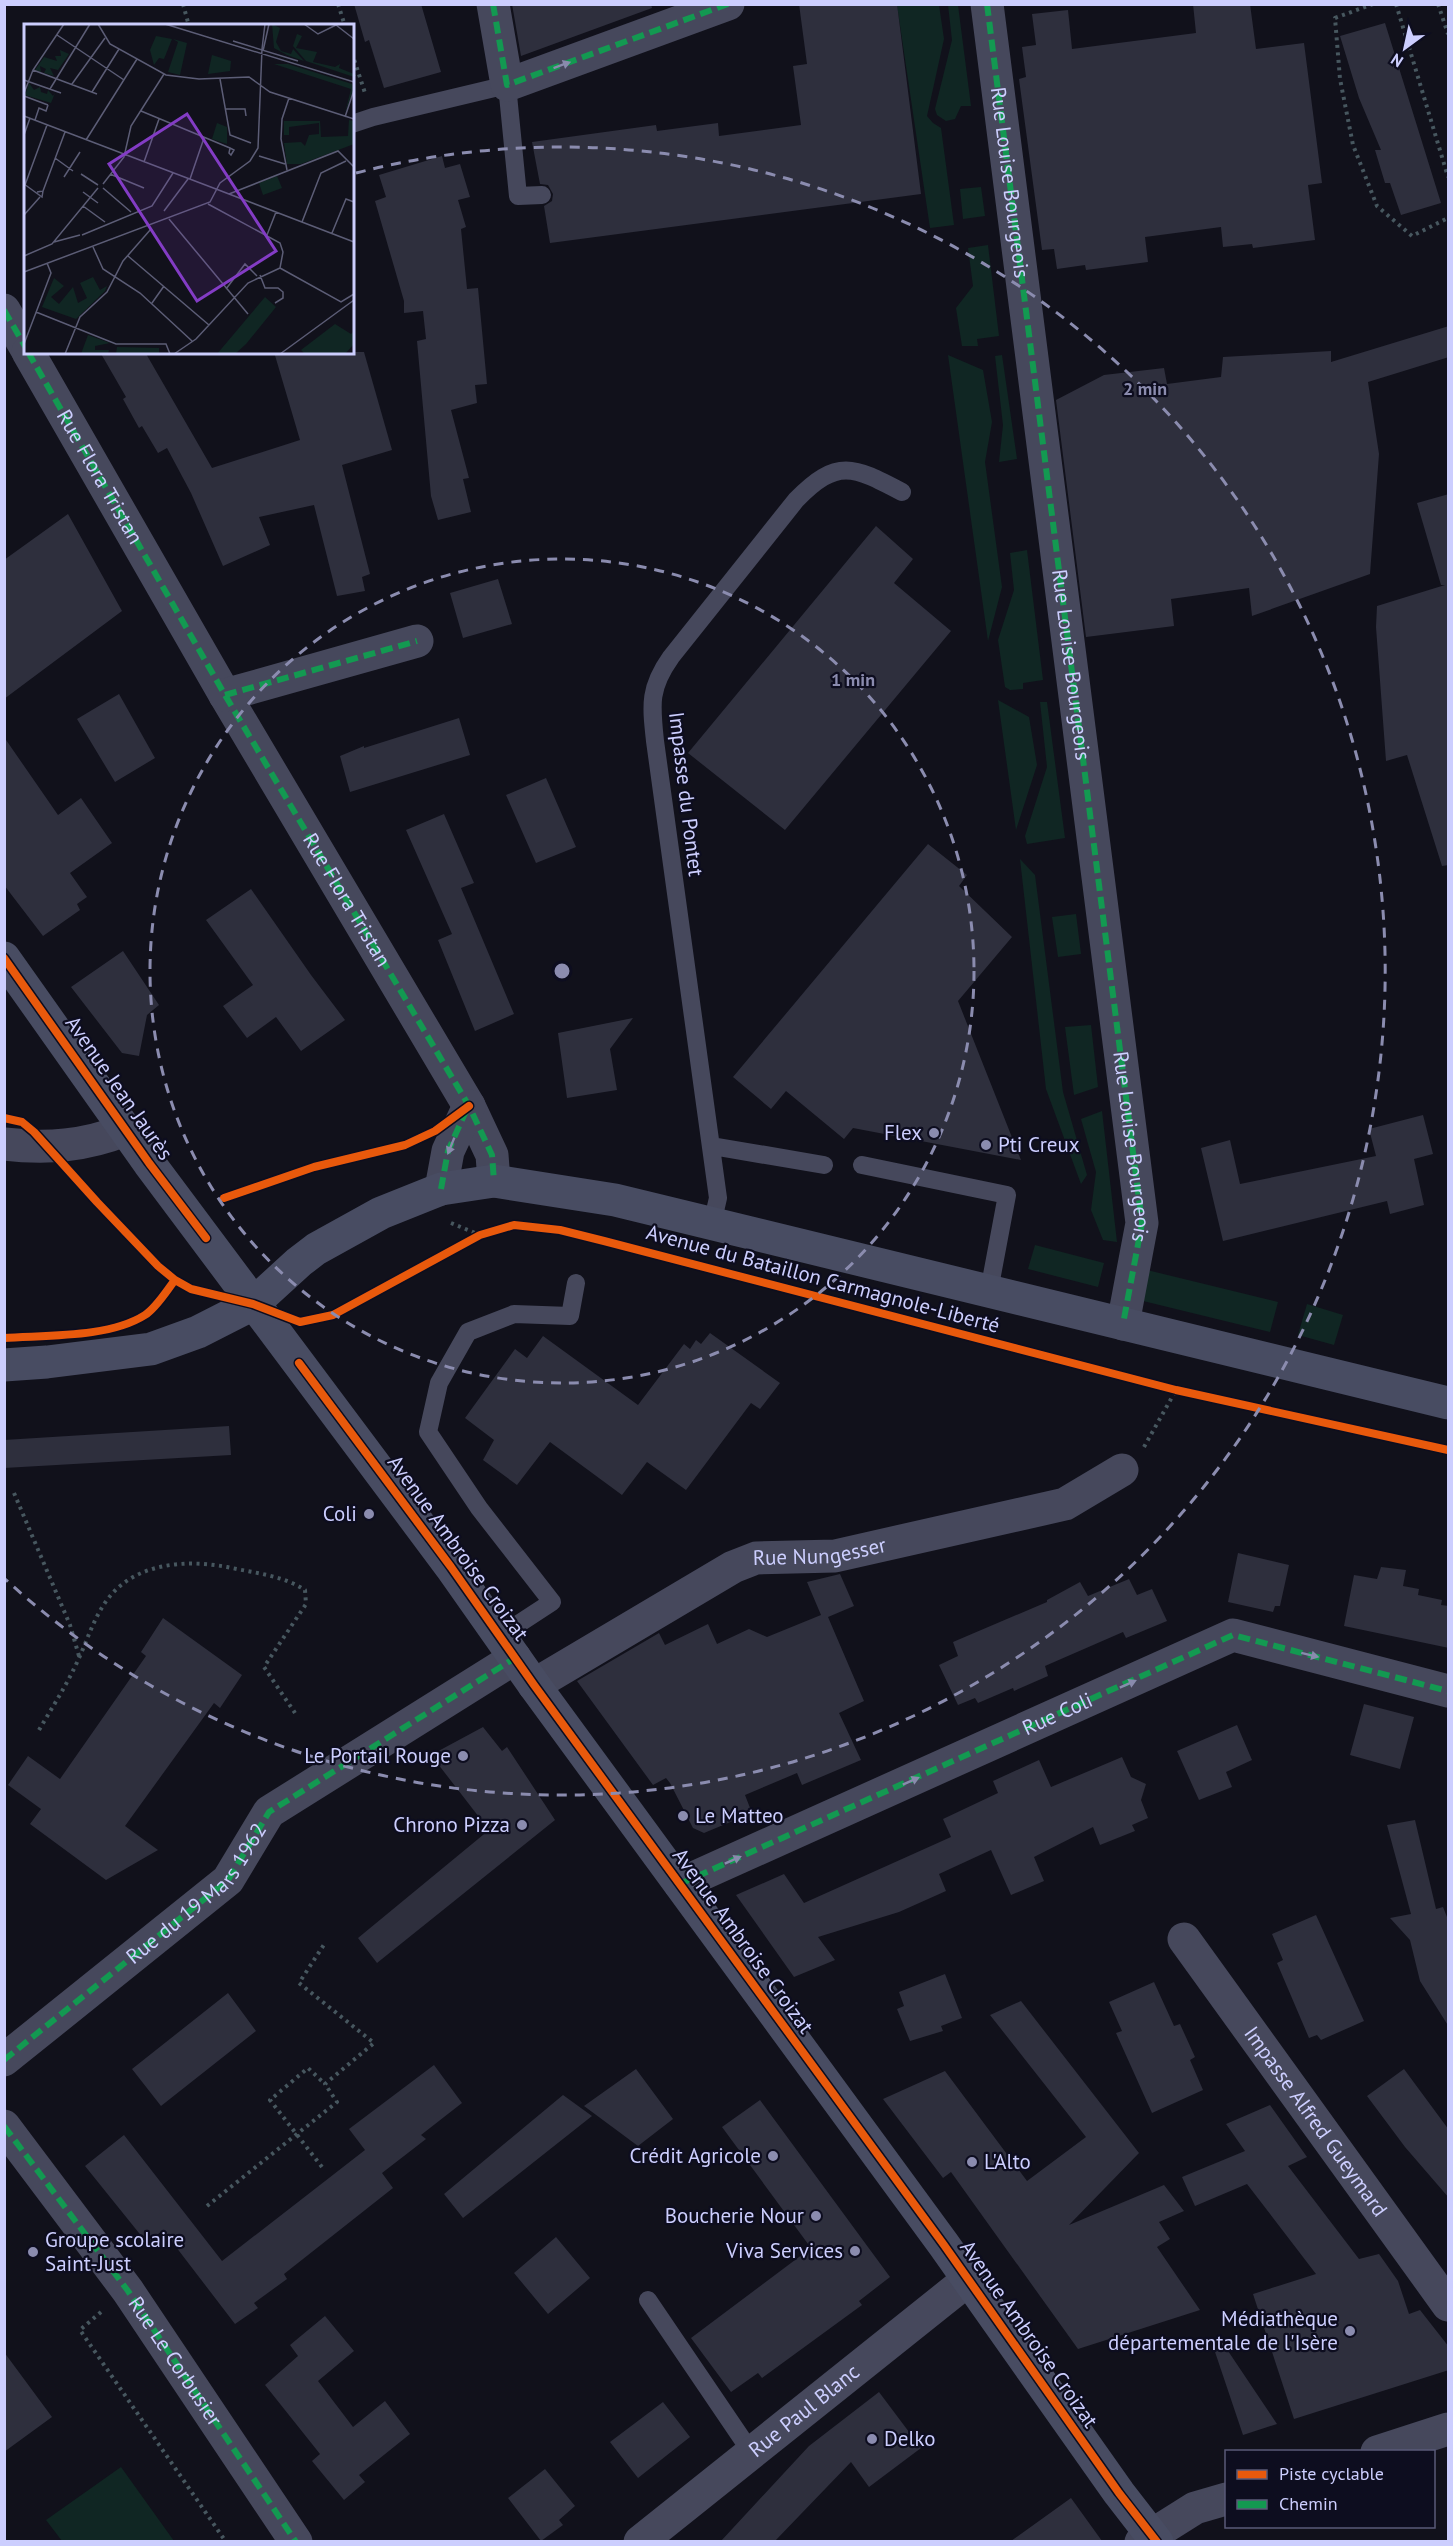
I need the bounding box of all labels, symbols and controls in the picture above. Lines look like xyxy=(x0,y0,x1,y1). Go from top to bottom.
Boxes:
north arrow xyxy=(1375,18,1435,78)
inset map xyxy=(24,24,354,354)
text: N xyxy=(1387,49,1407,72)
one-way arrow xyxy=(553,60,571,70)
street label: Rue Louise Bourgeois xyxy=(985,85,1036,280)
text: 2 min xyxy=(1123,377,1167,400)
street label: Rue Flora Tristan xyxy=(51,405,149,549)
street label: Rue Louise Bourgeois xyxy=(1046,568,1097,762)
text: 1 min xyxy=(831,668,875,691)
street label: Impasse du Pontet xyxy=(663,710,710,878)
street label: Rue Flora Tristan xyxy=(297,828,397,972)
centre of rings xyxy=(552,961,572,981)
street label: Avenue Jean Jaurès xyxy=(60,1010,179,1165)
street label: Rue Louise Bourgeois xyxy=(1107,1050,1157,1245)
place label: Flex xyxy=(884,1119,922,1146)
marker: Flex xyxy=(927,1126,941,1140)
place label: Pti Creux xyxy=(998,1131,1080,1158)
one-way arrow xyxy=(445,1137,455,1155)
marker: Pti Creux xyxy=(979,1138,993,1152)
street label: Avenue du Bataillon Carmagnole-Liberté xyxy=(643,1218,1003,1339)
street label: Avenue Ambroise Croizat xyxy=(382,1450,535,1646)
place label: Coli xyxy=(323,1500,357,1527)
marker: Coli xyxy=(362,1507,376,1521)
street label: Rue Nungesser xyxy=(752,1531,889,1571)
one-way arrow xyxy=(1301,1651,1319,1660)
one-way arrow xyxy=(1119,1679,1137,1689)
street label: Rue Coli xyxy=(1018,1686,1097,1741)
place label: Le Portail Rouge xyxy=(304,1742,451,1769)
marker: Le Portail Rouge xyxy=(456,1749,470,1763)
one-way arrow xyxy=(903,1776,920,1785)
place label: Le Matteo xyxy=(695,1802,784,1829)
marker: Le Matteo xyxy=(676,1809,690,1823)
place label: Chrono Pizza xyxy=(393,1811,510,1838)
street label: Rue du 19 Mars 1962 xyxy=(120,1818,272,1970)
marker: Chrono Pizza xyxy=(515,1818,529,1832)
street label: Avenue Ambroise Croizat xyxy=(667,1843,820,2039)
one-way arrow xyxy=(725,1855,743,1865)
street label: Impasse Alfred Gueymard xyxy=(1238,2021,1394,2222)
place label: Crédit Agricole xyxy=(629,2142,761,2169)
place label: L'Alto xyxy=(984,2148,1031,2175)
marker: Crédit Agricole xyxy=(766,2149,780,2163)
marker: L'Alto xyxy=(965,2155,979,2169)
place label: Boucherie Nour xyxy=(665,2202,804,2229)
marker: Boucherie Nour xyxy=(809,2209,823,2223)
place label: Groupe scolaire Saint-Just xyxy=(45,2226,184,2277)
street label: Avenue Ambroise Croizat xyxy=(954,2235,1104,2433)
place label: Viva Services xyxy=(725,2237,843,2264)
marker: Viva Services xyxy=(848,2244,862,2258)
marker: Groupe scolaire Saint-Just xyxy=(26,2245,40,2259)
street label: Rue Le Corbusier xyxy=(122,2291,229,2431)
place label: Médiathèque départementale de l'Isère xyxy=(1108,2305,1338,2356)
marker: Médiathèque départementale de l'Isère xyxy=(1343,2324,1357,2338)
street label: Rue Paul Blanc xyxy=(743,2358,865,2463)
place label: Delko xyxy=(884,2425,936,2452)
marker: Delko xyxy=(865,2432,879,2446)
legend xyxy=(1225,2450,1435,2528)
text: Piste cyclable xyxy=(1279,2462,1384,2485)
text: Chemin xyxy=(1279,2492,1338,2515)

